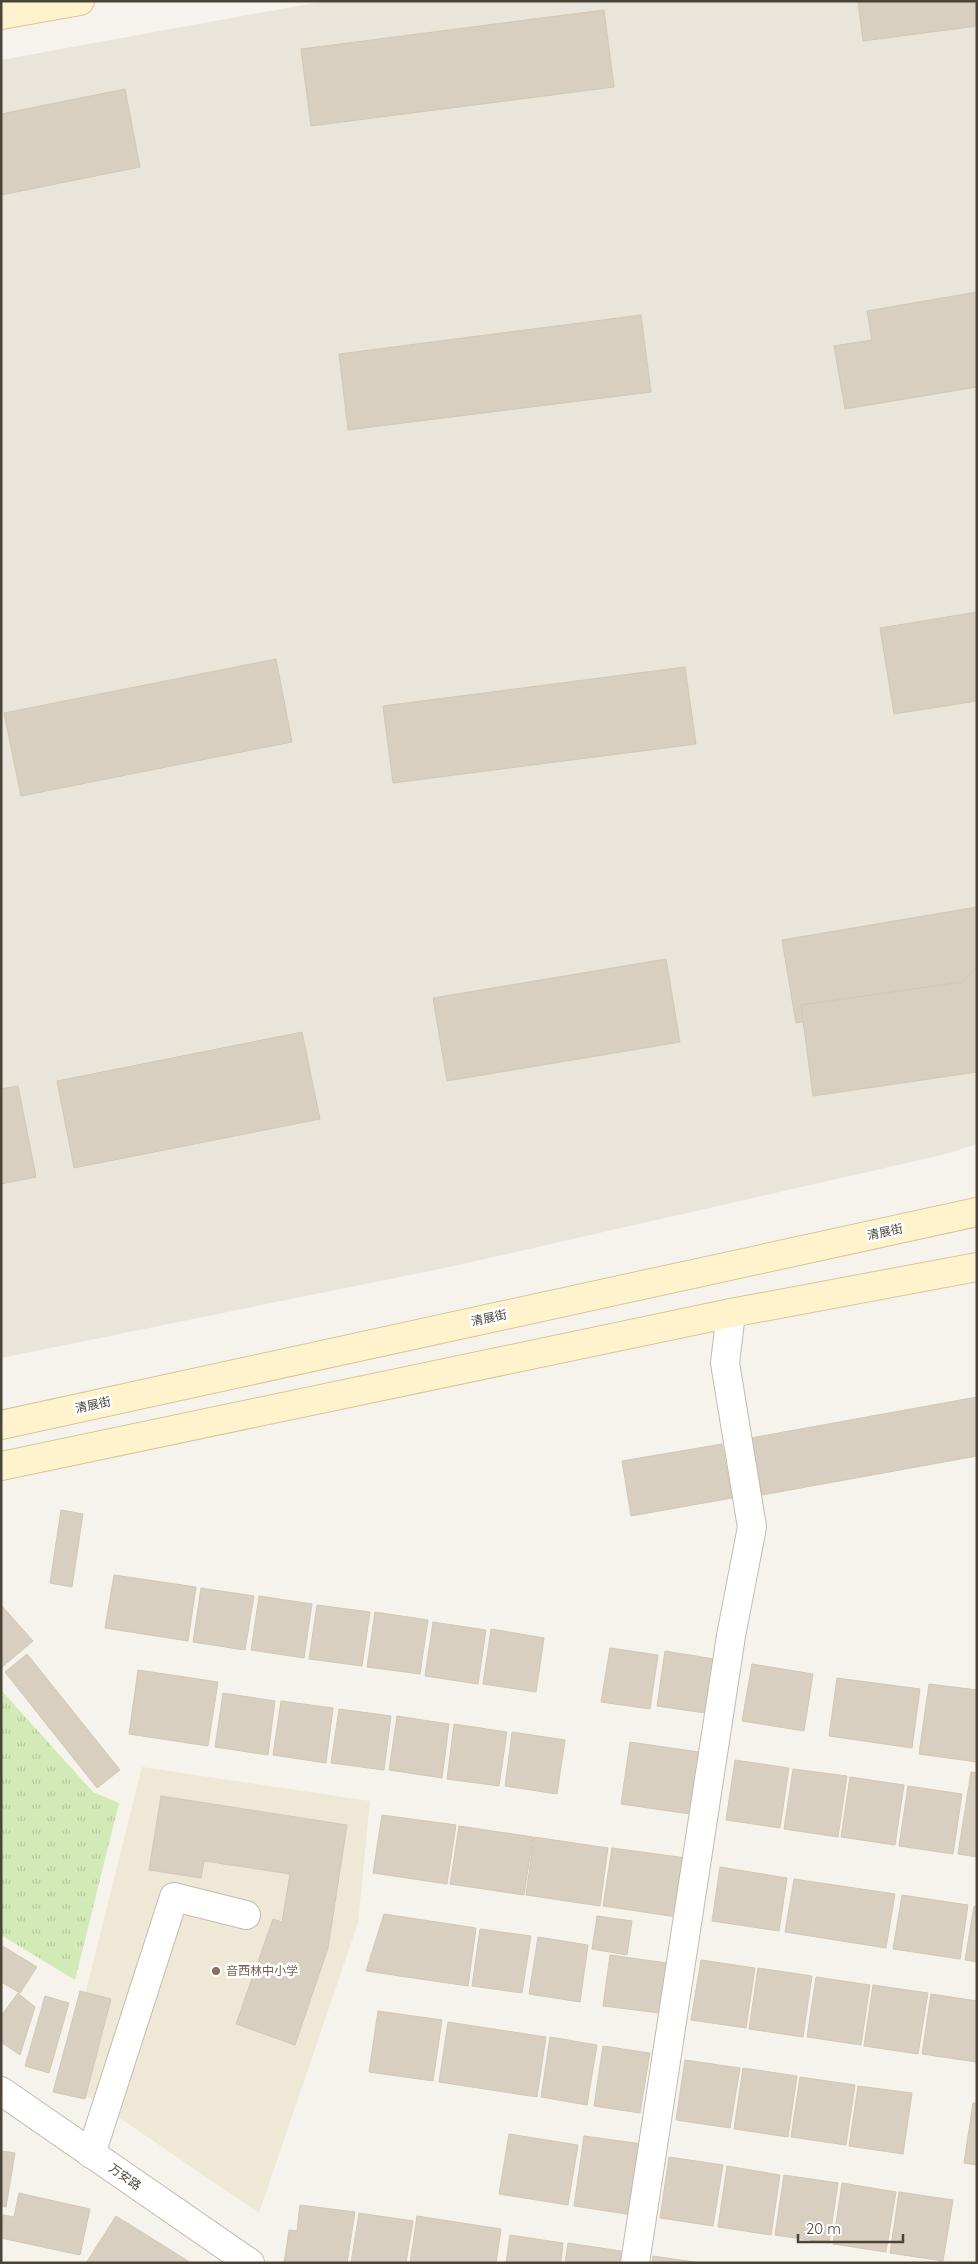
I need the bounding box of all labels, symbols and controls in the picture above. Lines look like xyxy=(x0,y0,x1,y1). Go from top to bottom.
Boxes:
street label: 清展街 xyxy=(866,1220,904,1243)
street label: 清展街 xyxy=(470,1306,508,1329)
street label: 清展街 xyxy=(74,1393,112,1416)
place label: 音西林中小学 xyxy=(226,1963,298,1978)
marker: 音西林中小学 xyxy=(210,1965,222,1977)
street label: 万安路 xyxy=(106,2160,144,2193)
scale bar xyxy=(798,2212,903,2244)
text: 20 m xyxy=(806,2219,841,2238)

